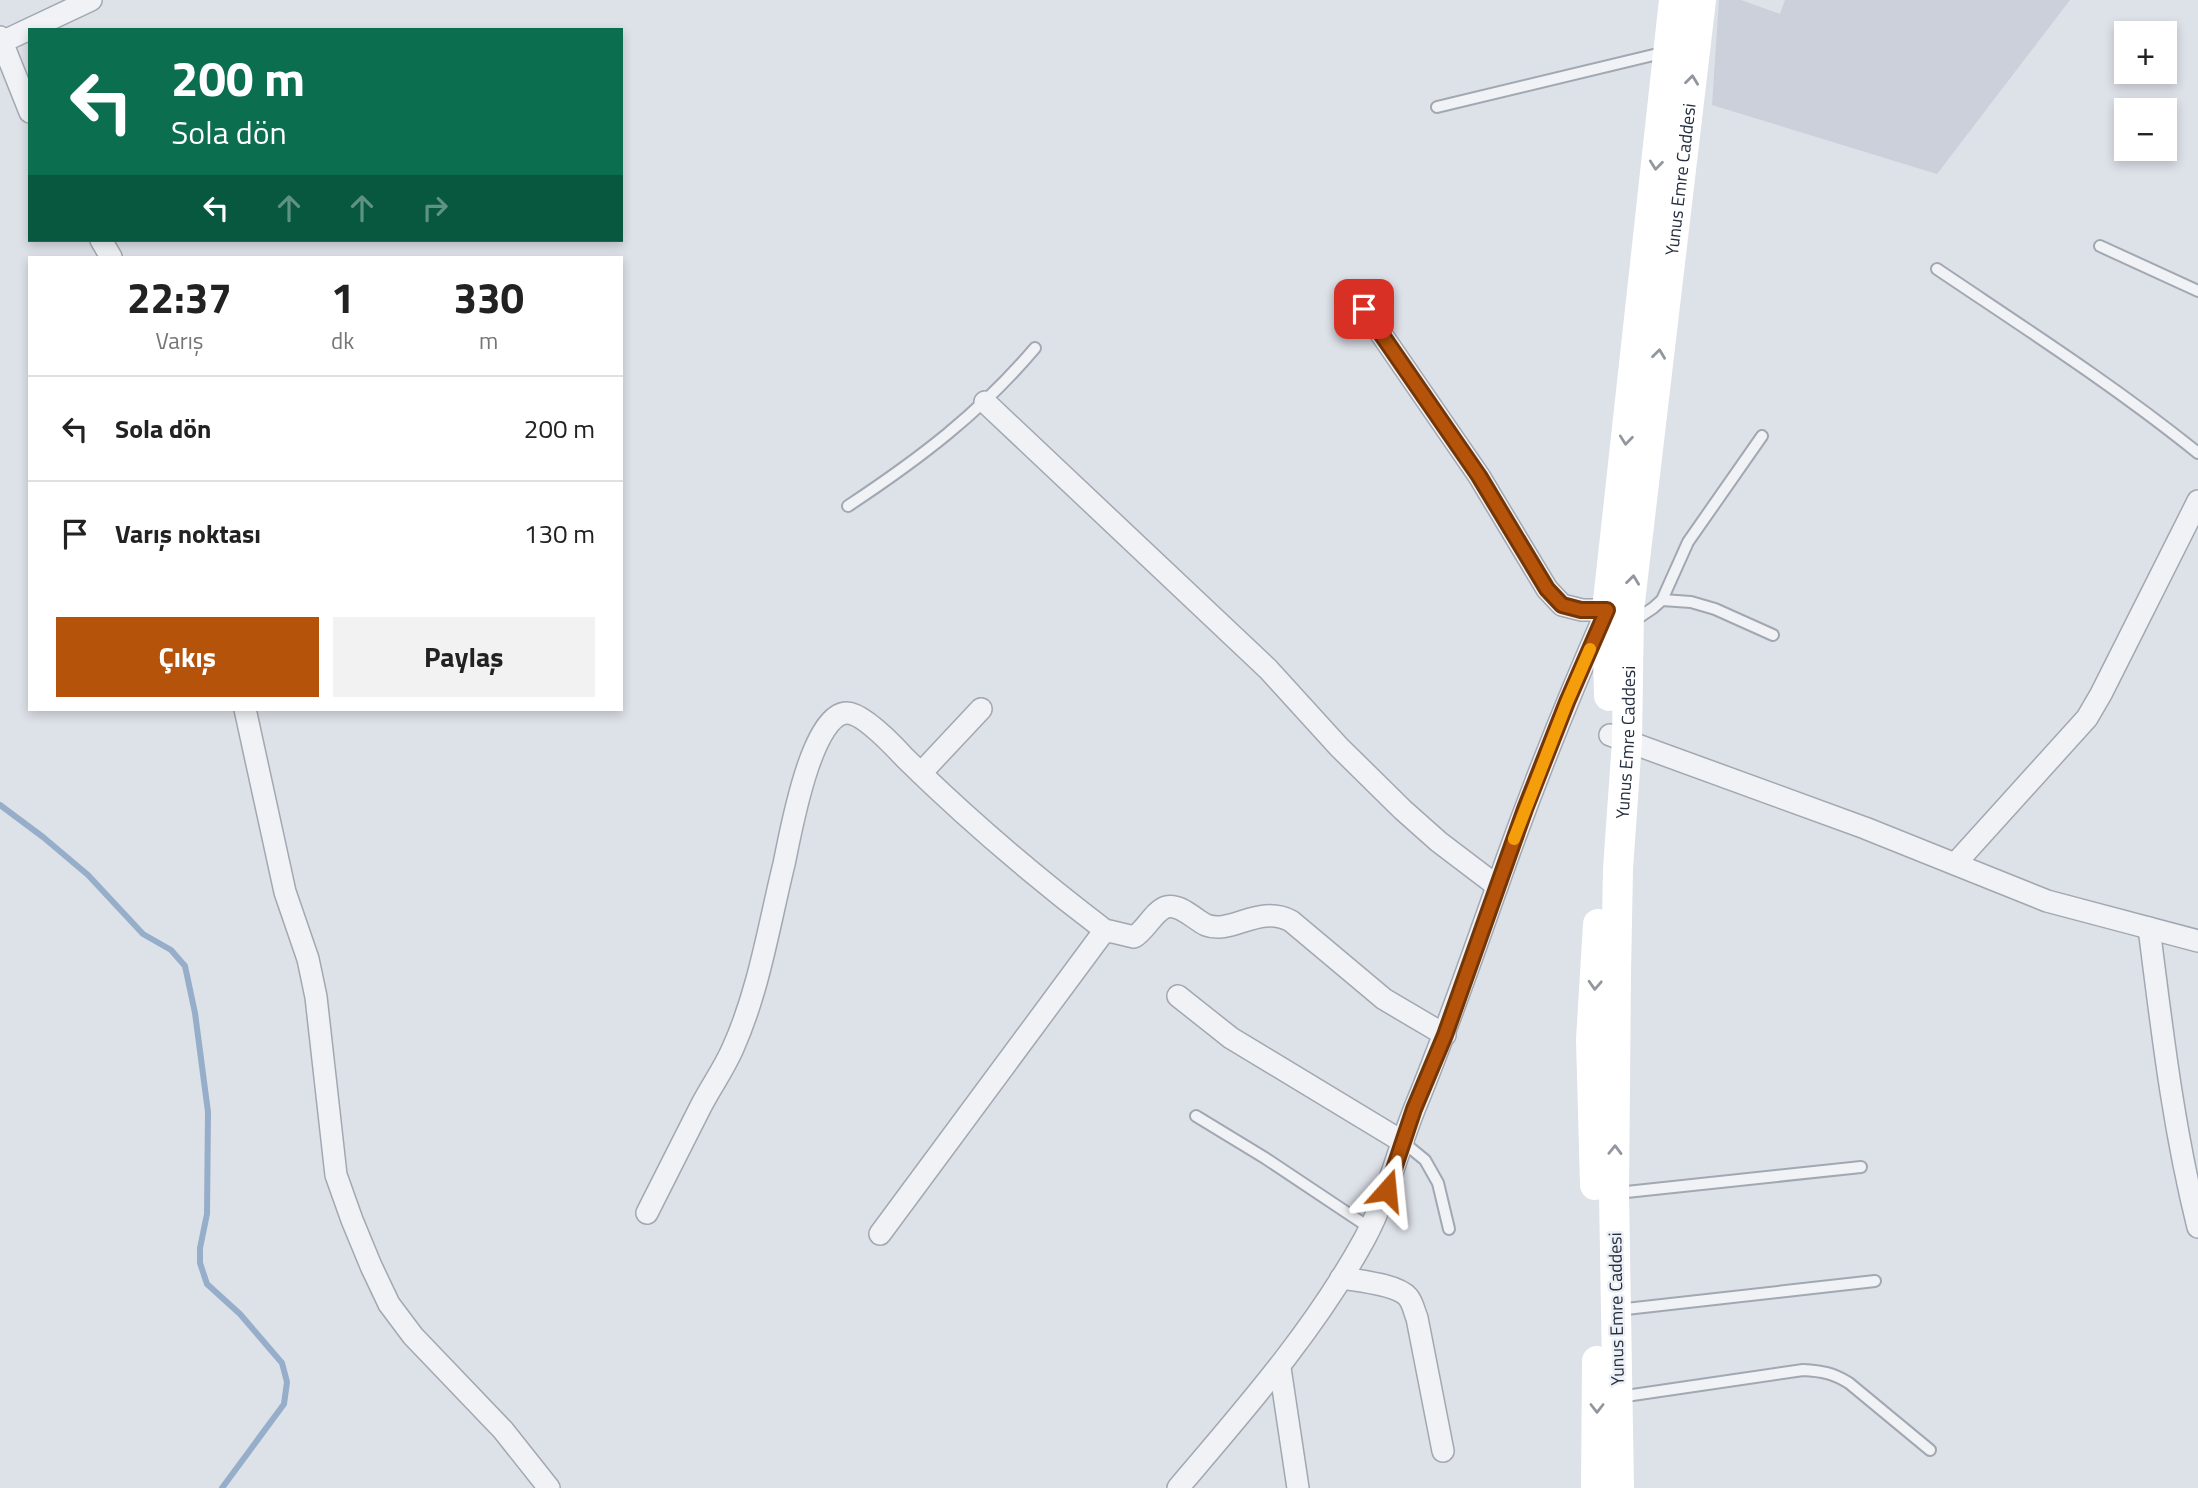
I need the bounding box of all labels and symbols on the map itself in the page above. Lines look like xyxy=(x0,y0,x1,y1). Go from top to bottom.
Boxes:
one-way arrow xyxy=(1684,74,1699,86)
street label: Yunus Emre Caddesi xyxy=(1657,102,1702,257)
one-way arrow xyxy=(1649,160,1664,171)
pin xyxy=(1334,279,1394,339)
one-way arrow xyxy=(1652,349,1667,360)
one-way arrow xyxy=(1618,434,1633,446)
one-way arrow xyxy=(1625,575,1640,586)
street label: Yunus Emre Caddesi xyxy=(1608,666,1642,820)
one-way arrow xyxy=(1587,979,1602,990)
one-way arrow xyxy=(1607,1145,1622,1156)
position arrow xyxy=(1350,1153,1424,1227)
street label: Yunus Emre Caddesi xyxy=(1601,1232,1631,1386)
one-way arrow xyxy=(1589,1403,1605,1414)

